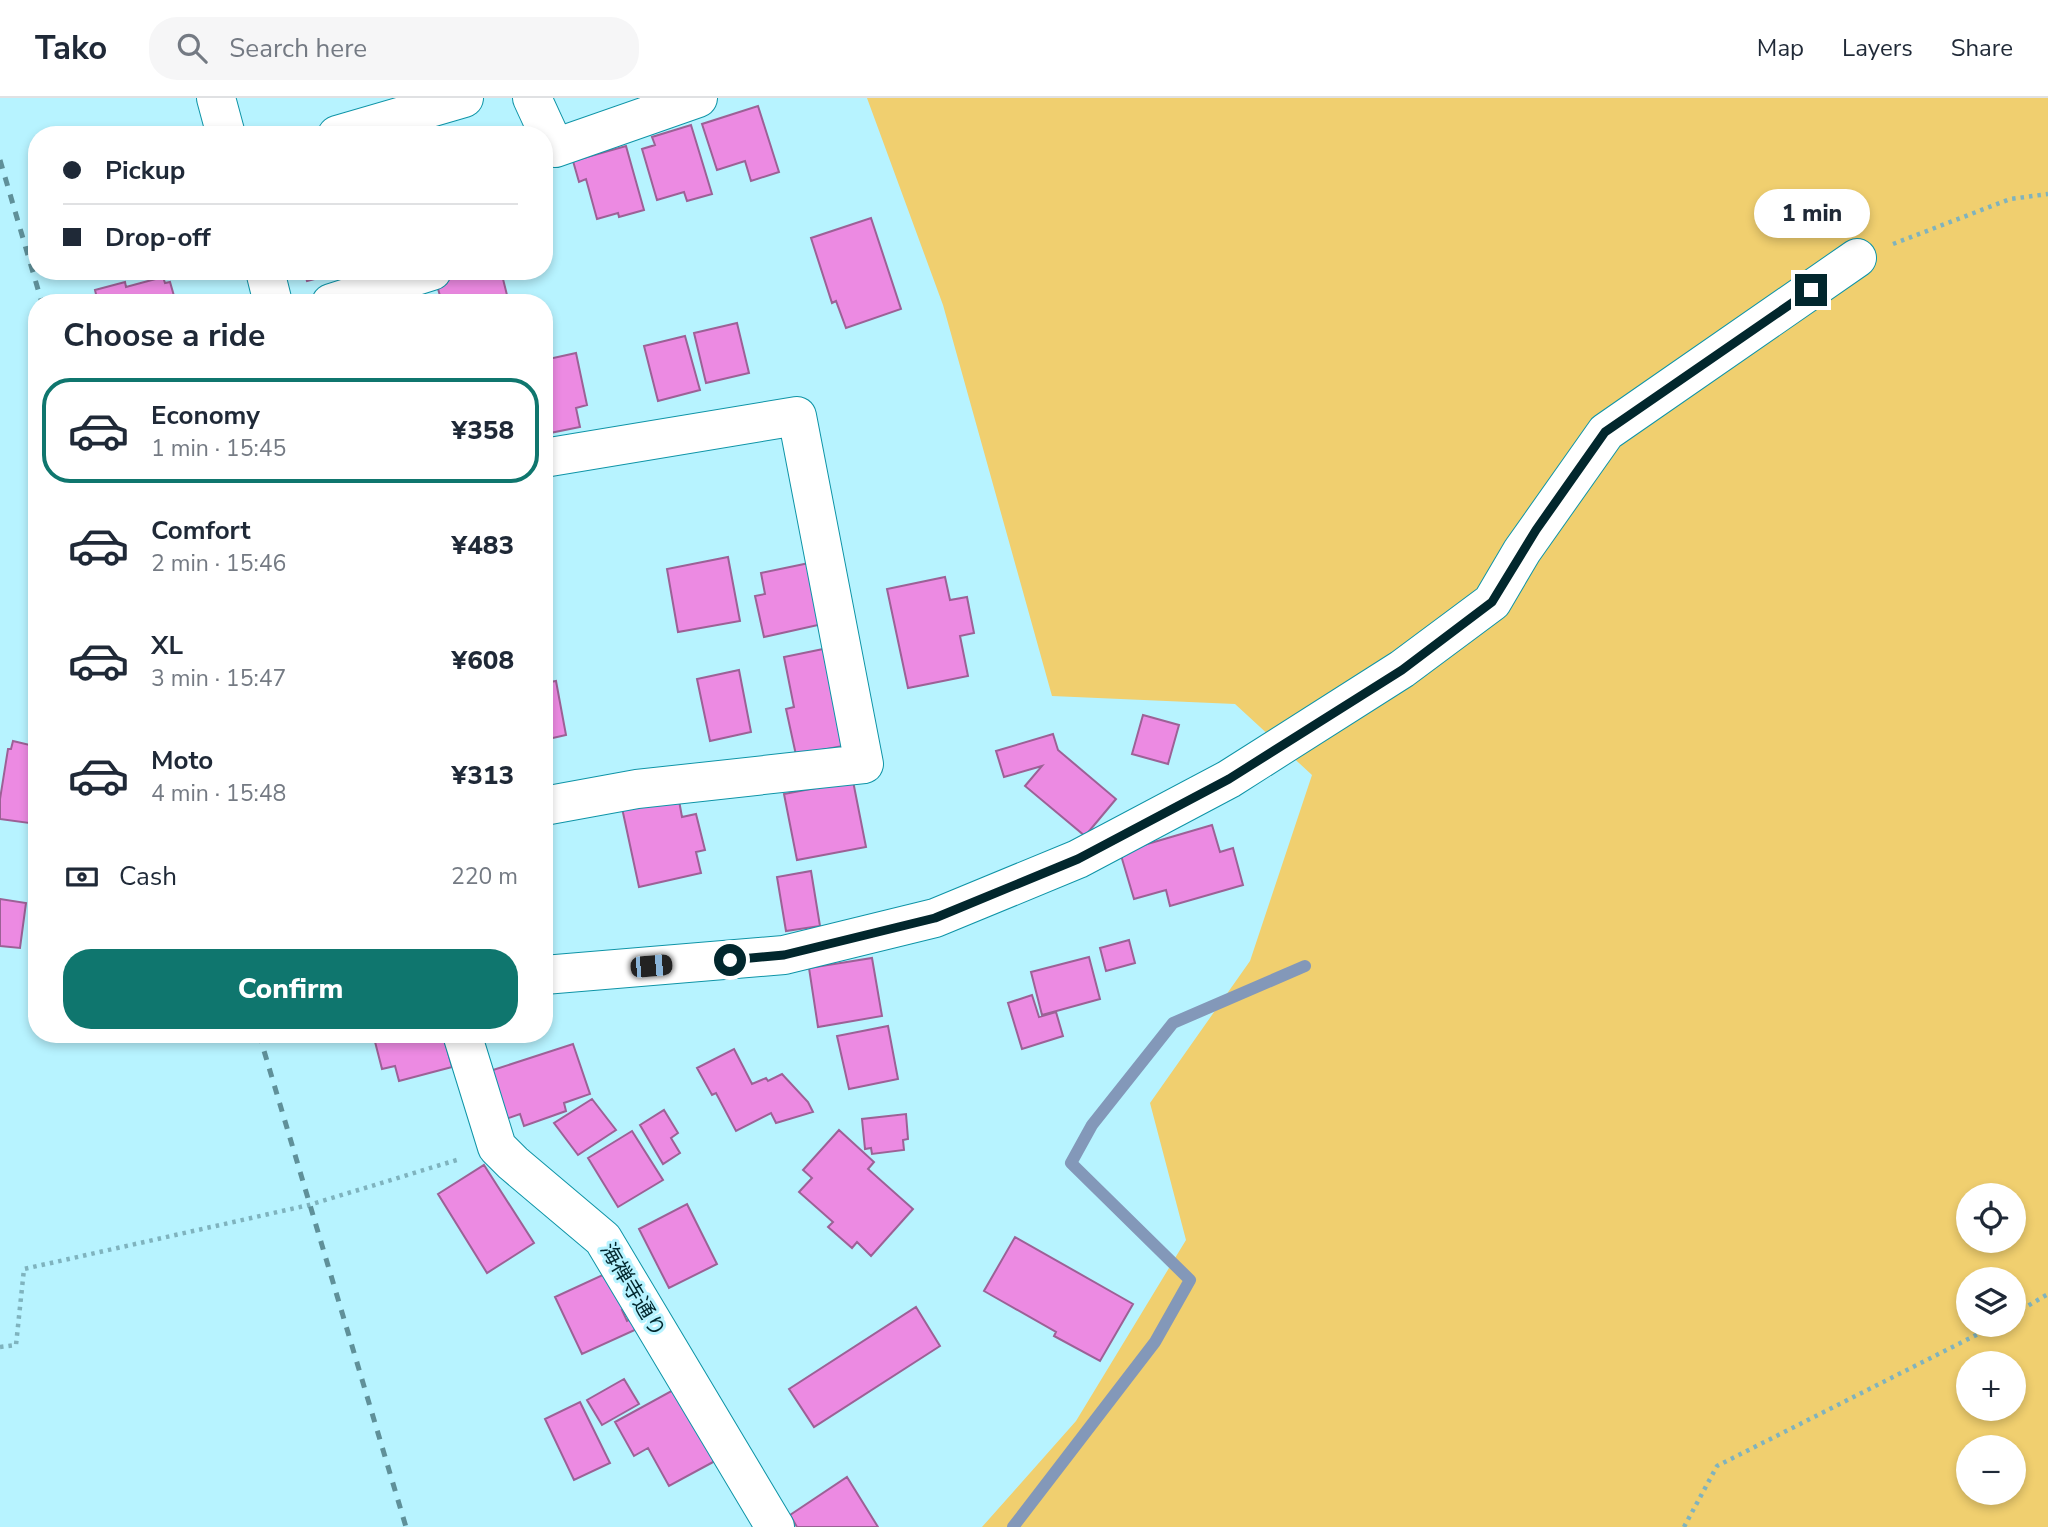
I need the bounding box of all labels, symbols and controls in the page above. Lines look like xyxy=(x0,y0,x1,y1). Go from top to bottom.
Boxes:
search box xyxy=(149,17,639,80)
text: Tako xyxy=(35,26,107,71)
icon: search xyxy=(173,29,211,67)
text: Search here xyxy=(229,31,367,66)
text: Map xyxy=(1757,32,1804,64)
text: Layers xyxy=(1842,32,1913,64)
text: Share xyxy=(1951,32,2013,64)
text: Pickup xyxy=(105,153,185,188)
callout: 1 min xyxy=(1753,188,1869,238)
text: 1 min xyxy=(1782,198,1842,229)
text: Drop-off xyxy=(105,220,211,255)
route end xyxy=(1795,274,1827,306)
text: Choose a ride xyxy=(63,314,265,357)
text: Economy xyxy=(151,398,260,433)
icon: car xyxy=(67,399,130,462)
text: ¥358 xyxy=(452,413,514,448)
text: 1 min · 15:45 xyxy=(151,433,286,464)
text: Comfort xyxy=(151,513,251,548)
icon: car xyxy=(67,514,130,577)
text: ¥483 xyxy=(452,528,514,563)
text: 2 min · 15:46 xyxy=(151,548,286,579)
text: XL xyxy=(151,628,183,663)
icon: car xyxy=(67,629,130,692)
text: ¥608 xyxy=(452,643,514,678)
text: 3 min · 15:47 xyxy=(151,663,286,694)
text: Moto xyxy=(151,743,213,778)
icon: car xyxy=(67,744,130,807)
text: ¥313 xyxy=(452,758,514,793)
text: 4 min · 15:48 xyxy=(151,778,286,809)
icon: cash xyxy=(63,858,101,896)
text: Cash xyxy=(119,859,177,894)
text: 220 m xyxy=(451,861,518,892)
route start xyxy=(714,944,746,976)
button: Confirm xyxy=(63,949,518,1029)
car xyxy=(630,954,673,978)
map controls xyxy=(1956,1183,2026,1505)
button: locate xyxy=(1956,1183,2026,1253)
street label: 海禅寺通り xyxy=(594,1238,672,1342)
button: layers xyxy=(1956,1267,2026,1337)
button: + xyxy=(1956,1351,2026,1421)
button: − xyxy=(1956,1435,2026,1505)

